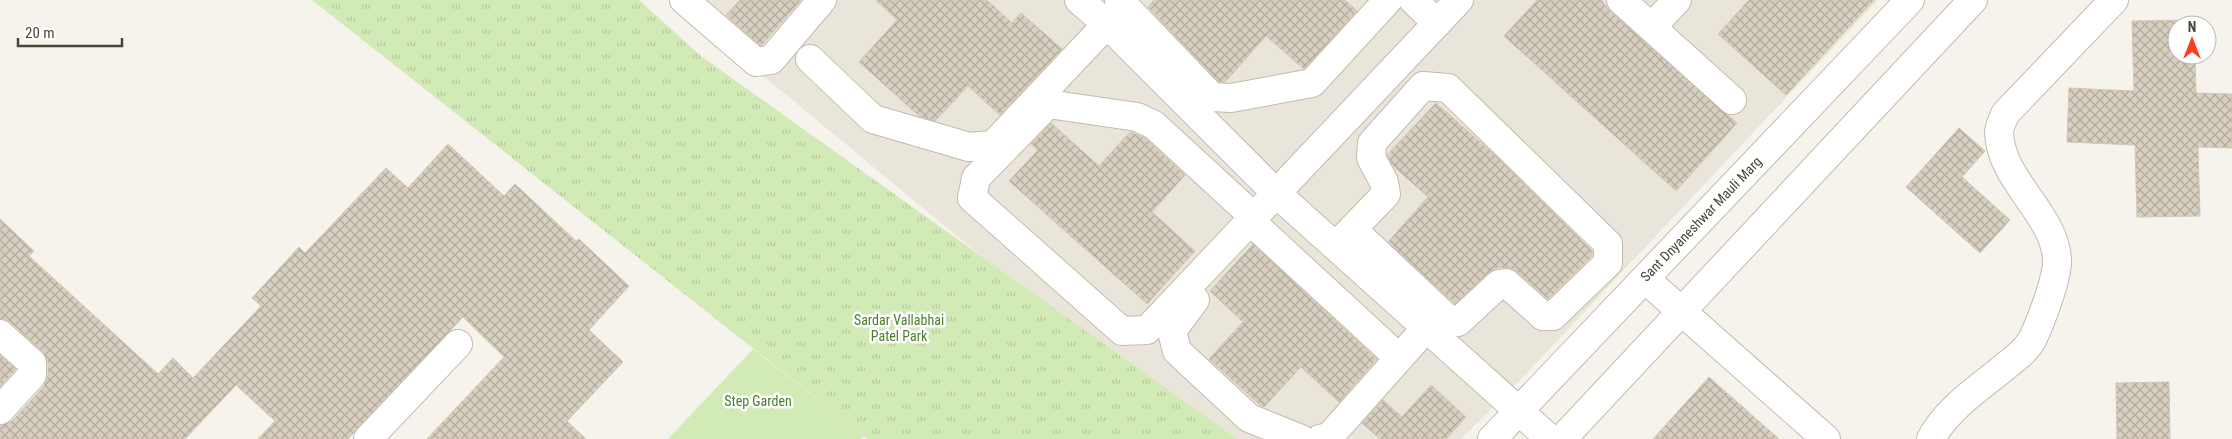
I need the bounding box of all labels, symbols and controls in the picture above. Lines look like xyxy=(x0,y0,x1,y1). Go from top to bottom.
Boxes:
scale bar xyxy=(18,15,121,47)
north arrow xyxy=(2167,15,2217,65)
text: N xyxy=(2188,19,2196,35)
text: 20 m xyxy=(25,24,55,42)
street label: Sant Dnyaneshwar Mauli Marg xyxy=(1637,153,1765,285)
park label: Sardar Vallabhai Patel Park xyxy=(854,312,944,344)
park label: Step Garden xyxy=(724,393,792,409)

